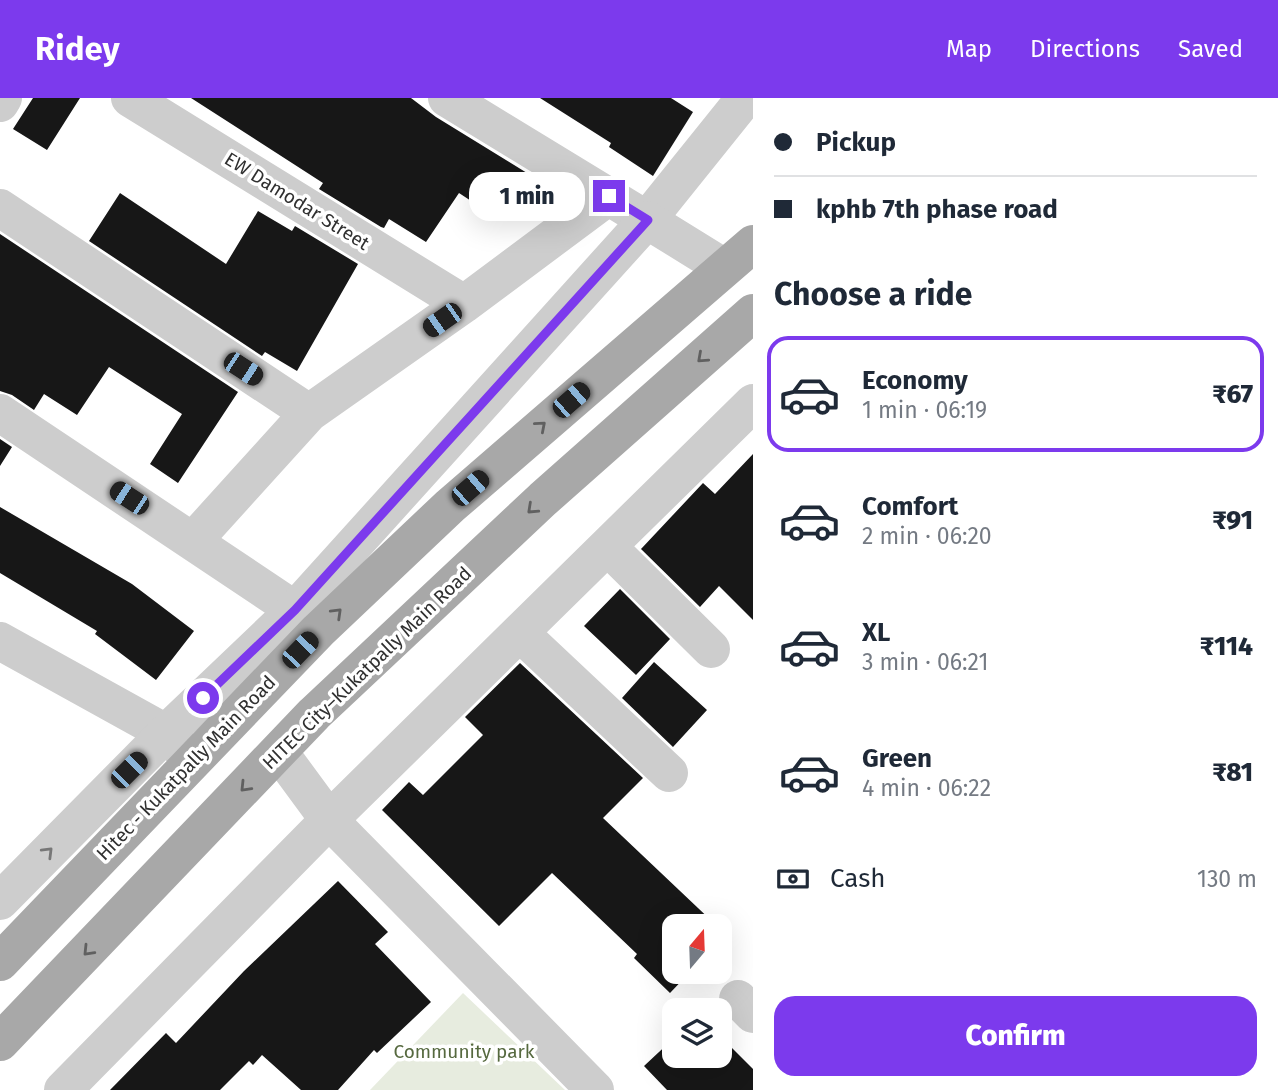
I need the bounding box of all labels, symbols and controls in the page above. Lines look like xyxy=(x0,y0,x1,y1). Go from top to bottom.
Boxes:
text: Ridey xyxy=(35,29,120,69)
text: Map xyxy=(946,35,992,63)
text: Directions xyxy=(1030,35,1140,63)
text: Saved xyxy=(1178,35,1243,63)
text: Pickup xyxy=(816,127,896,158)
street label: EW Damodar Street xyxy=(220,147,374,255)
callout: 1 min xyxy=(469,172,584,220)
route end xyxy=(593,180,625,212)
text: 1 min xyxy=(499,182,555,210)
text: kphb 7th phase road xyxy=(816,194,1058,225)
text: Choose a ride xyxy=(774,275,972,313)
car xyxy=(419,299,466,341)
car xyxy=(220,349,267,389)
one-way arrow xyxy=(697,350,710,362)
icon: car xyxy=(778,363,841,426)
text: Economy xyxy=(862,365,968,396)
car xyxy=(549,378,594,422)
text: ₹67 xyxy=(1212,379,1253,410)
text: 1 min · 06:19 xyxy=(862,396,987,424)
one-way arrow xyxy=(532,422,545,434)
car xyxy=(448,466,493,510)
car xyxy=(106,478,153,518)
icon: car xyxy=(778,489,841,552)
text: Comfort xyxy=(862,491,958,522)
one-way arrow xyxy=(527,501,540,514)
text: ₹91 xyxy=(1212,505,1253,536)
text: 2 min · 06:20 xyxy=(862,522,992,550)
street label: HITEC City–Kukatpally Main Road xyxy=(258,562,476,774)
one-way arrow xyxy=(329,609,342,622)
icon: car xyxy=(778,615,841,678)
text: XL xyxy=(862,617,890,648)
car xyxy=(278,628,323,672)
text: ₹114 xyxy=(1200,631,1253,662)
text: 3 min · 06:21 xyxy=(862,648,988,676)
street label: Hitec - Kukatpally Main Road xyxy=(92,671,280,865)
route start xyxy=(187,682,219,714)
icon: car xyxy=(778,741,841,804)
text: Green xyxy=(862,743,932,774)
car xyxy=(107,748,152,792)
text: ₹81 xyxy=(1212,757,1253,788)
text: 4 min · 06:22 xyxy=(862,774,991,802)
one-way arrow xyxy=(241,778,254,791)
one-way arrow xyxy=(40,848,52,860)
icon: cash xyxy=(774,860,812,898)
text: Cash xyxy=(830,863,886,894)
text: 130 m xyxy=(1197,865,1257,893)
north arrow xyxy=(662,914,732,984)
map controls xyxy=(662,914,732,1068)
one-way arrow xyxy=(83,942,96,955)
button: Confirm xyxy=(774,996,1257,1076)
button: layers xyxy=(662,998,732,1068)
park label: Community park xyxy=(393,1040,535,1063)

